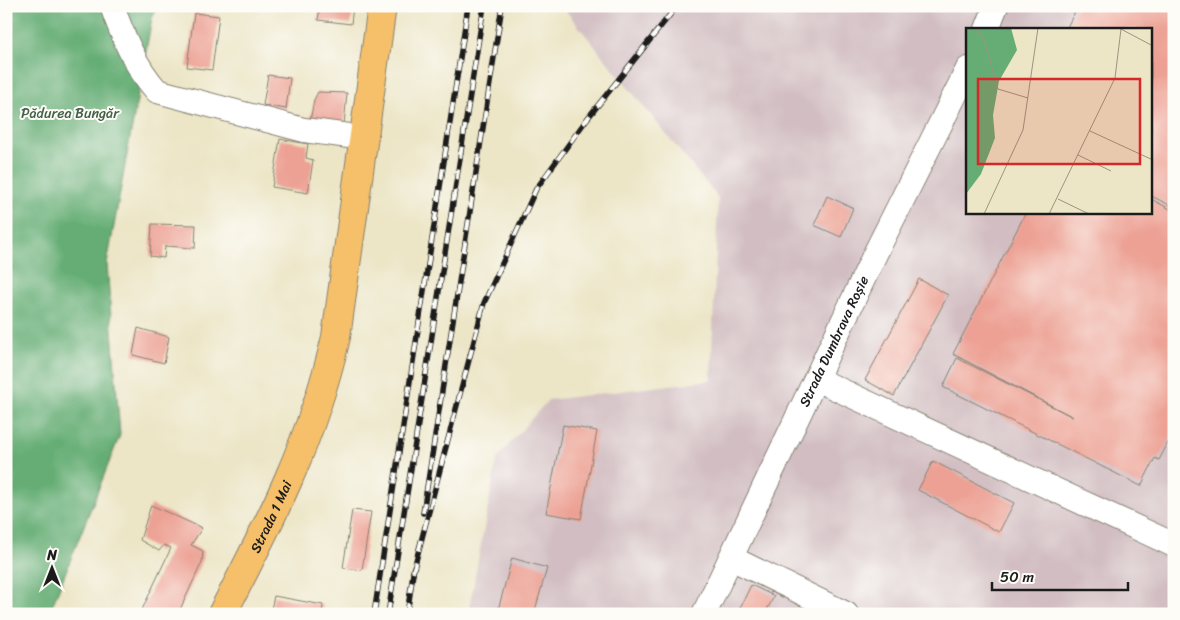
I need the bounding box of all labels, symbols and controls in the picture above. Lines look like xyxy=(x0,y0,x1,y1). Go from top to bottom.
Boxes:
inset map xyxy=(966,28,1152,214)
park label: Pădurea Bungăr xyxy=(21,101,120,126)
street label: Strada Dumbrava Roșie xyxy=(792,271,876,411)
street label: Strada 1 Mai xyxy=(243,475,299,557)
north arrow xyxy=(28,542,78,592)
text: N xyxy=(46,543,57,568)
scale bar xyxy=(992,560,1129,592)
text: 50 m xyxy=(1000,564,1035,590)

